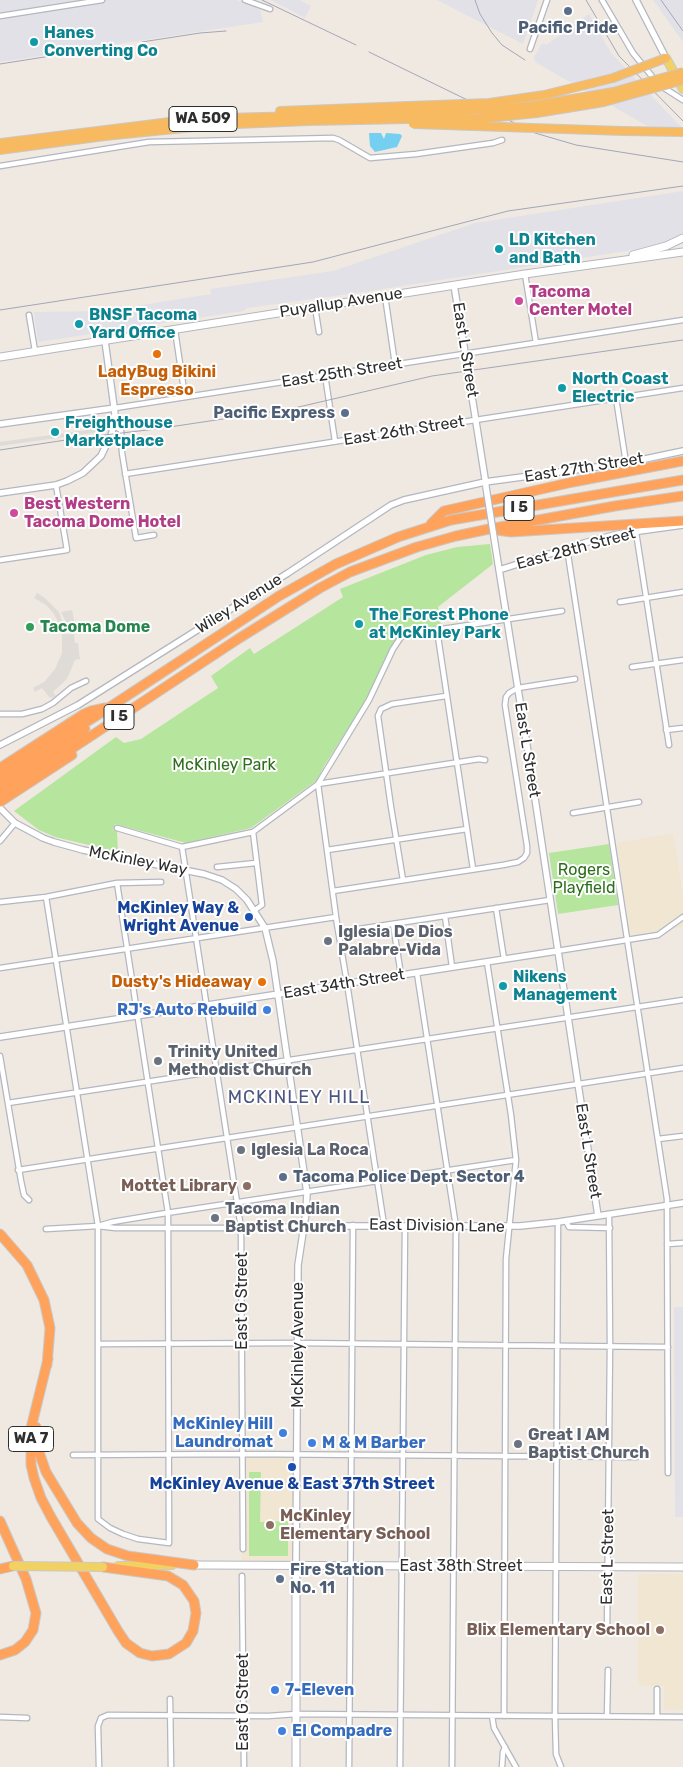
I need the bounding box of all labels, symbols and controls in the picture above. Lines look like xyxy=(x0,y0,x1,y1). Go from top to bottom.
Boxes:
marker: Pacific Pride xyxy=(562,5,574,17)
place label: Pacific Pride xyxy=(518,18,618,38)
place label: Hanes Converting Co xyxy=(44,23,158,61)
marker: Hanes Converting Co xyxy=(28,36,40,48)
road number: WA 509 xyxy=(169,106,237,132)
place label: LD Kitchen and Bath xyxy=(509,230,596,268)
marker: LD Kitchen and Bath xyxy=(493,243,505,255)
place label: Tacoma Center Motel xyxy=(529,282,632,320)
street label: Puyallup Avenue xyxy=(278,284,404,322)
marker: Tacoma Center Motel xyxy=(513,295,525,307)
street label: East L Street xyxy=(448,301,482,399)
place label: BNSF Tacoma Yard Office xyxy=(89,305,197,343)
marker: BNSF Tacoma Yard Office xyxy=(73,318,85,330)
marker: LadyBug Bikini Espresso xyxy=(151,348,163,360)
street label: East 25th Street xyxy=(280,354,404,392)
place label: LadyBug Bikini Espresso xyxy=(98,362,216,400)
place label: North Coast Electric xyxy=(572,369,669,407)
marker: North Coast Electric xyxy=(556,382,568,394)
place label: Pacific Express xyxy=(213,403,335,423)
marker: Pacific Express xyxy=(339,407,351,419)
street label: East 26th Street xyxy=(342,412,466,450)
place label: Freighthouse Marketplace xyxy=(65,413,173,451)
marker: Freighthouse Marketplace xyxy=(49,426,61,438)
street label: East 27th Street xyxy=(523,449,645,487)
place label: Best Western Tacoma Dome Hotel xyxy=(24,494,181,532)
road number: I 5 xyxy=(504,496,534,520)
marker: Best Western Tacoma Dome Hotel xyxy=(8,507,20,519)
street label: East 28th Street xyxy=(514,524,638,574)
street label: Wiley Avenue xyxy=(192,570,286,638)
place label: The Forest Phone at McKinley Park xyxy=(369,605,509,643)
place label: Tacoma Dome xyxy=(40,617,150,637)
marker: The Forest Phone at McKinley Park xyxy=(353,618,365,630)
marker: Tacoma Dome xyxy=(24,621,36,633)
street label: East L Street xyxy=(510,701,544,799)
road number: I 5 xyxy=(104,704,134,730)
park label: McKinley Park xyxy=(172,755,276,775)
street label: McKinley Way xyxy=(87,842,189,880)
park label: Rogers Playfield xyxy=(553,860,615,898)
place label: McKinley Way & Wright Avenue xyxy=(117,898,239,936)
marker: McKinley Way & Wright Avenue xyxy=(243,911,255,923)
place label: Iglesia De Dios Palabre-Vida xyxy=(338,922,453,960)
marker: Iglesia De Dios Palabre-Vida xyxy=(322,935,334,947)
street label: East 34th Street xyxy=(282,965,406,1003)
place label: Nikens Management xyxy=(513,967,617,1005)
place label: Dusty's Hideaway xyxy=(111,972,252,992)
marker: Dusty's Hideaway xyxy=(256,976,268,988)
marker: Nikens Management xyxy=(497,980,509,992)
place label: RJ's Auto Rebuild xyxy=(117,1000,257,1020)
marker: RJ's Auto Rebuild xyxy=(261,1004,273,1016)
place label: Trinity United Methodist Church xyxy=(168,1042,312,1080)
marker: Trinity United Methodist Church xyxy=(152,1055,164,1067)
district label: MCKINLEY HILL xyxy=(226,1087,372,1109)
street label: East L Street xyxy=(571,1102,605,1200)
place label: Iglesia La Roca xyxy=(251,1140,369,1160)
marker: Iglesia La Roca xyxy=(235,1144,247,1156)
place label: Tacoma Police Dept. Sector 4 xyxy=(293,1167,525,1187)
marker: Tacoma Police Dept. Sector 4 xyxy=(277,1171,289,1183)
place label: Mottet Library xyxy=(121,1176,237,1196)
marker: Mottet Library xyxy=(241,1180,253,1192)
place label: Tacoma Indian Baptist Church xyxy=(225,1199,346,1237)
marker: Tacoma Indian Baptist Church xyxy=(209,1212,221,1224)
street label: East Division Lane xyxy=(369,1215,505,1237)
street label: East G Street xyxy=(232,1252,252,1350)
street label: McKinley Avenue xyxy=(288,1282,308,1408)
place label: McKinley Hill Laundromat xyxy=(173,1414,273,1452)
place label: Great I AM Baptist Church xyxy=(528,1425,649,1463)
road number: WA 7 xyxy=(8,1426,54,1452)
marker: McKinley Hill Laundromat xyxy=(277,1427,289,1439)
place label: M & M Barber xyxy=(322,1433,425,1453)
marker: M & M Barber xyxy=(306,1437,318,1449)
marker: Great I AM Baptist Church xyxy=(512,1438,524,1450)
marker: McKinley Avenue & East 37th Street xyxy=(286,1461,298,1473)
place label: McKinley Avenue & East 37th Street xyxy=(149,1474,435,1494)
place label: McKinley Elementary School xyxy=(280,1506,430,1544)
street label: East L Street xyxy=(598,1509,618,1605)
marker: McKinley Elementary School xyxy=(264,1519,276,1531)
street label: East 38th Street xyxy=(400,1556,522,1576)
place label: Fire Station No. 11 xyxy=(290,1560,384,1598)
marker: Fire Station No. 11 xyxy=(274,1573,286,1585)
place label: Blix Elementary School xyxy=(466,1620,650,1640)
marker: Blix Elementary School xyxy=(654,1624,666,1636)
street label: East G Street xyxy=(233,1653,253,1751)
place label: 7-Eleven xyxy=(285,1680,354,1700)
marker: 7-Eleven xyxy=(269,1684,281,1696)
place label: El Compadre xyxy=(292,1721,392,1741)
marker: El Compadre xyxy=(276,1725,288,1737)

